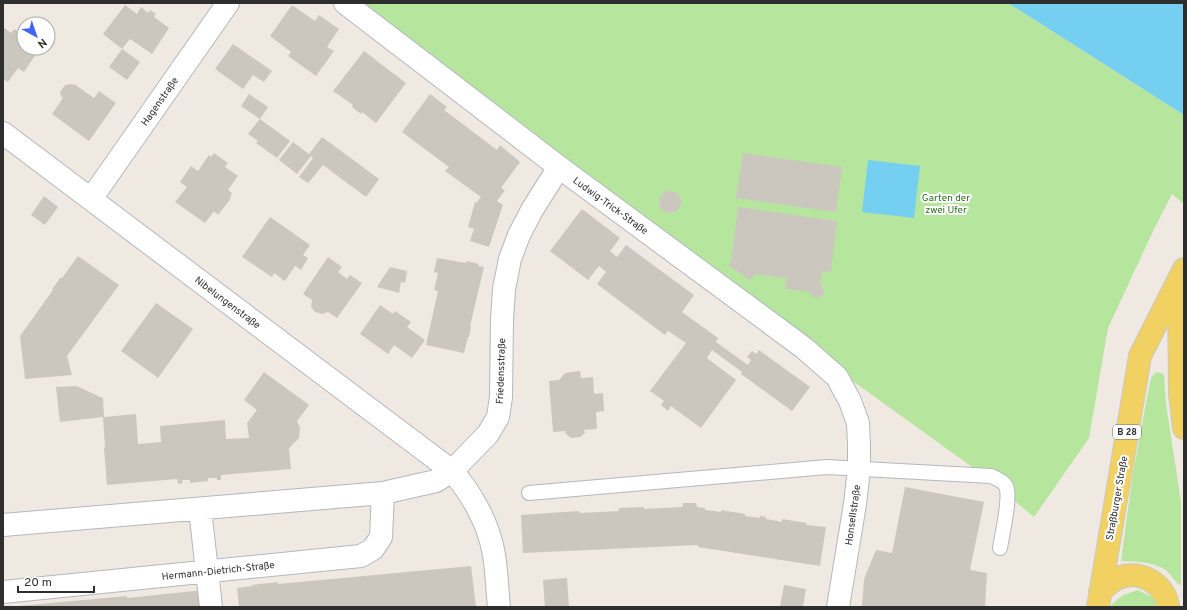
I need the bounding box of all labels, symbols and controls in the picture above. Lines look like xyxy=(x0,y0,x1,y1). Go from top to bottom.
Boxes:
north arrow xyxy=(16,16,56,56)
text: N xyxy=(34,35,49,51)
street label: Hagenstraße xyxy=(139,75,182,129)
street label: Ludwig-Trick-Straße xyxy=(570,175,650,238)
park label: Garten der zwei Ufer xyxy=(922,192,970,217)
street label: Nibelungenstraße xyxy=(191,274,263,332)
street label: Friedensstraße xyxy=(494,338,509,404)
road number: B 28 xyxy=(1113,425,1141,439)
street label: Straßburger Straße xyxy=(1104,455,1131,541)
street label: Honsellstraße xyxy=(843,484,864,546)
street label: Hermann-Dietrich-Straße xyxy=(161,559,275,584)
scale bar xyxy=(18,568,94,594)
text: 20 m xyxy=(24,575,52,591)

